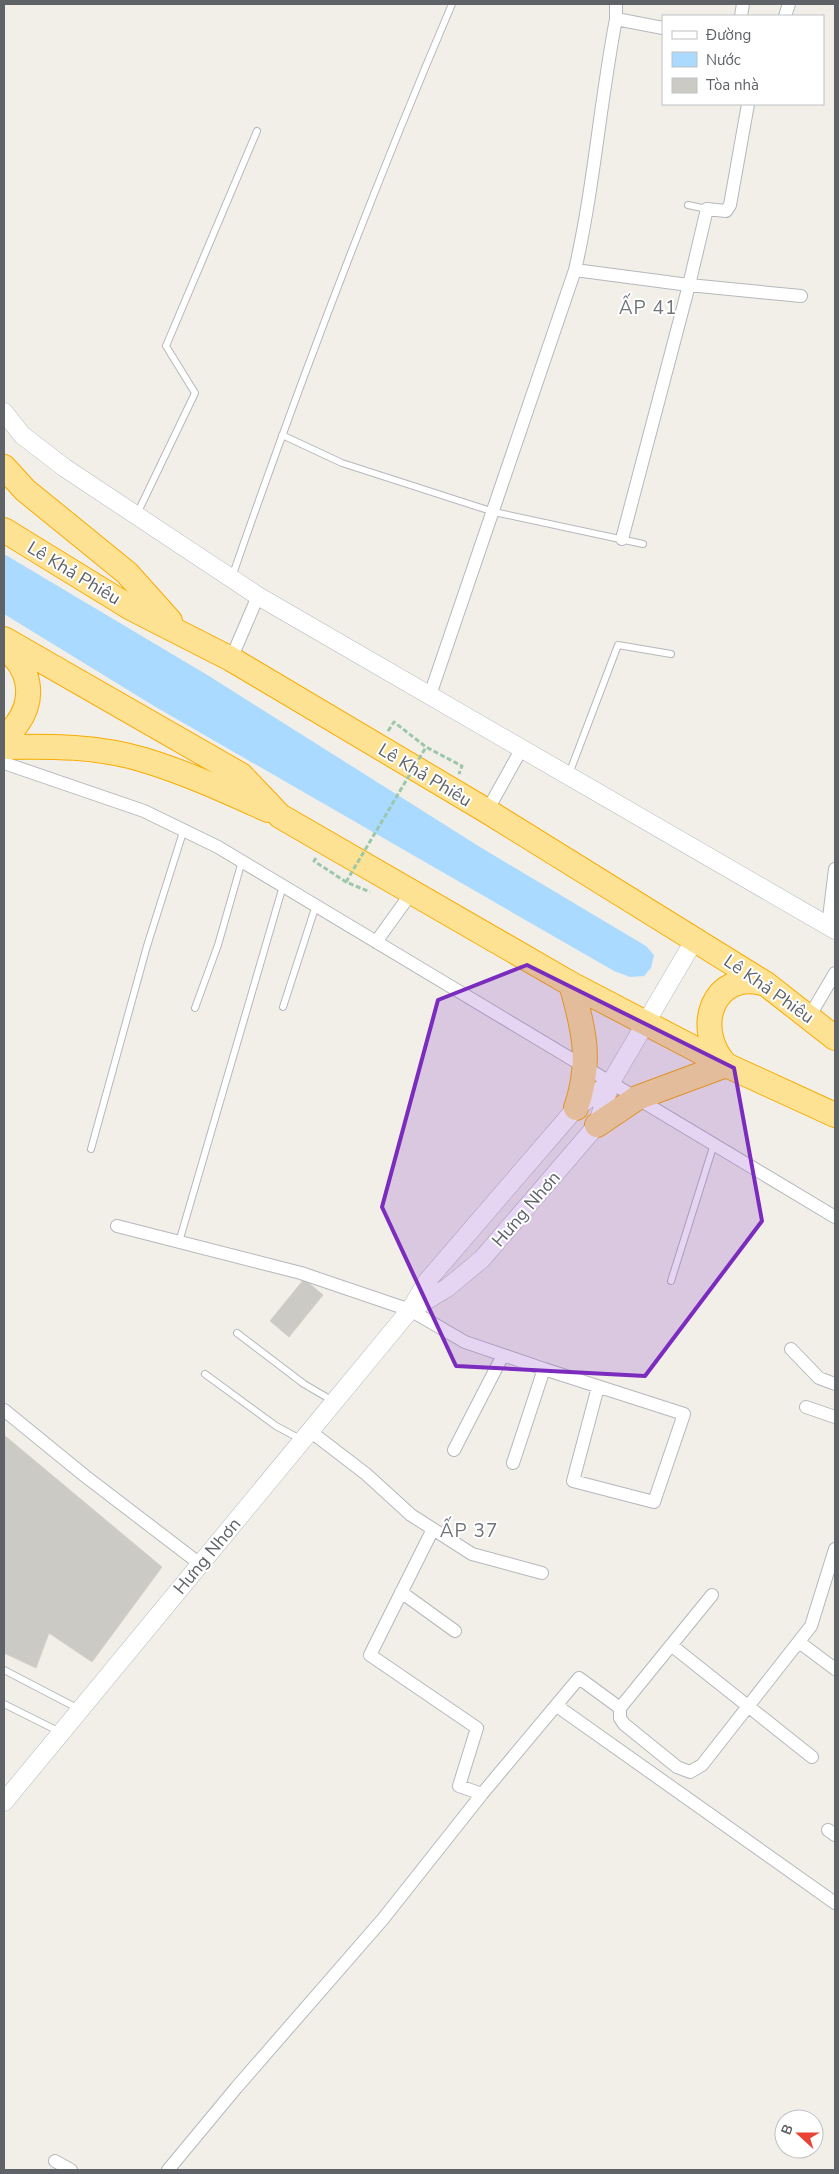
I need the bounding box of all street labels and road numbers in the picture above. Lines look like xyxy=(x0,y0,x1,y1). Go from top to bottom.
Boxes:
street label: Lê Khả Phiêu xyxy=(23,536,125,610)
street label: Lê Khả Phiêu xyxy=(374,738,476,812)
street label: Lê Khả Phiêu xyxy=(719,949,819,1029)
street label: Hưng Nhơn xyxy=(486,1166,566,1252)
street label: Hưng Nhơn xyxy=(168,1513,246,1599)

